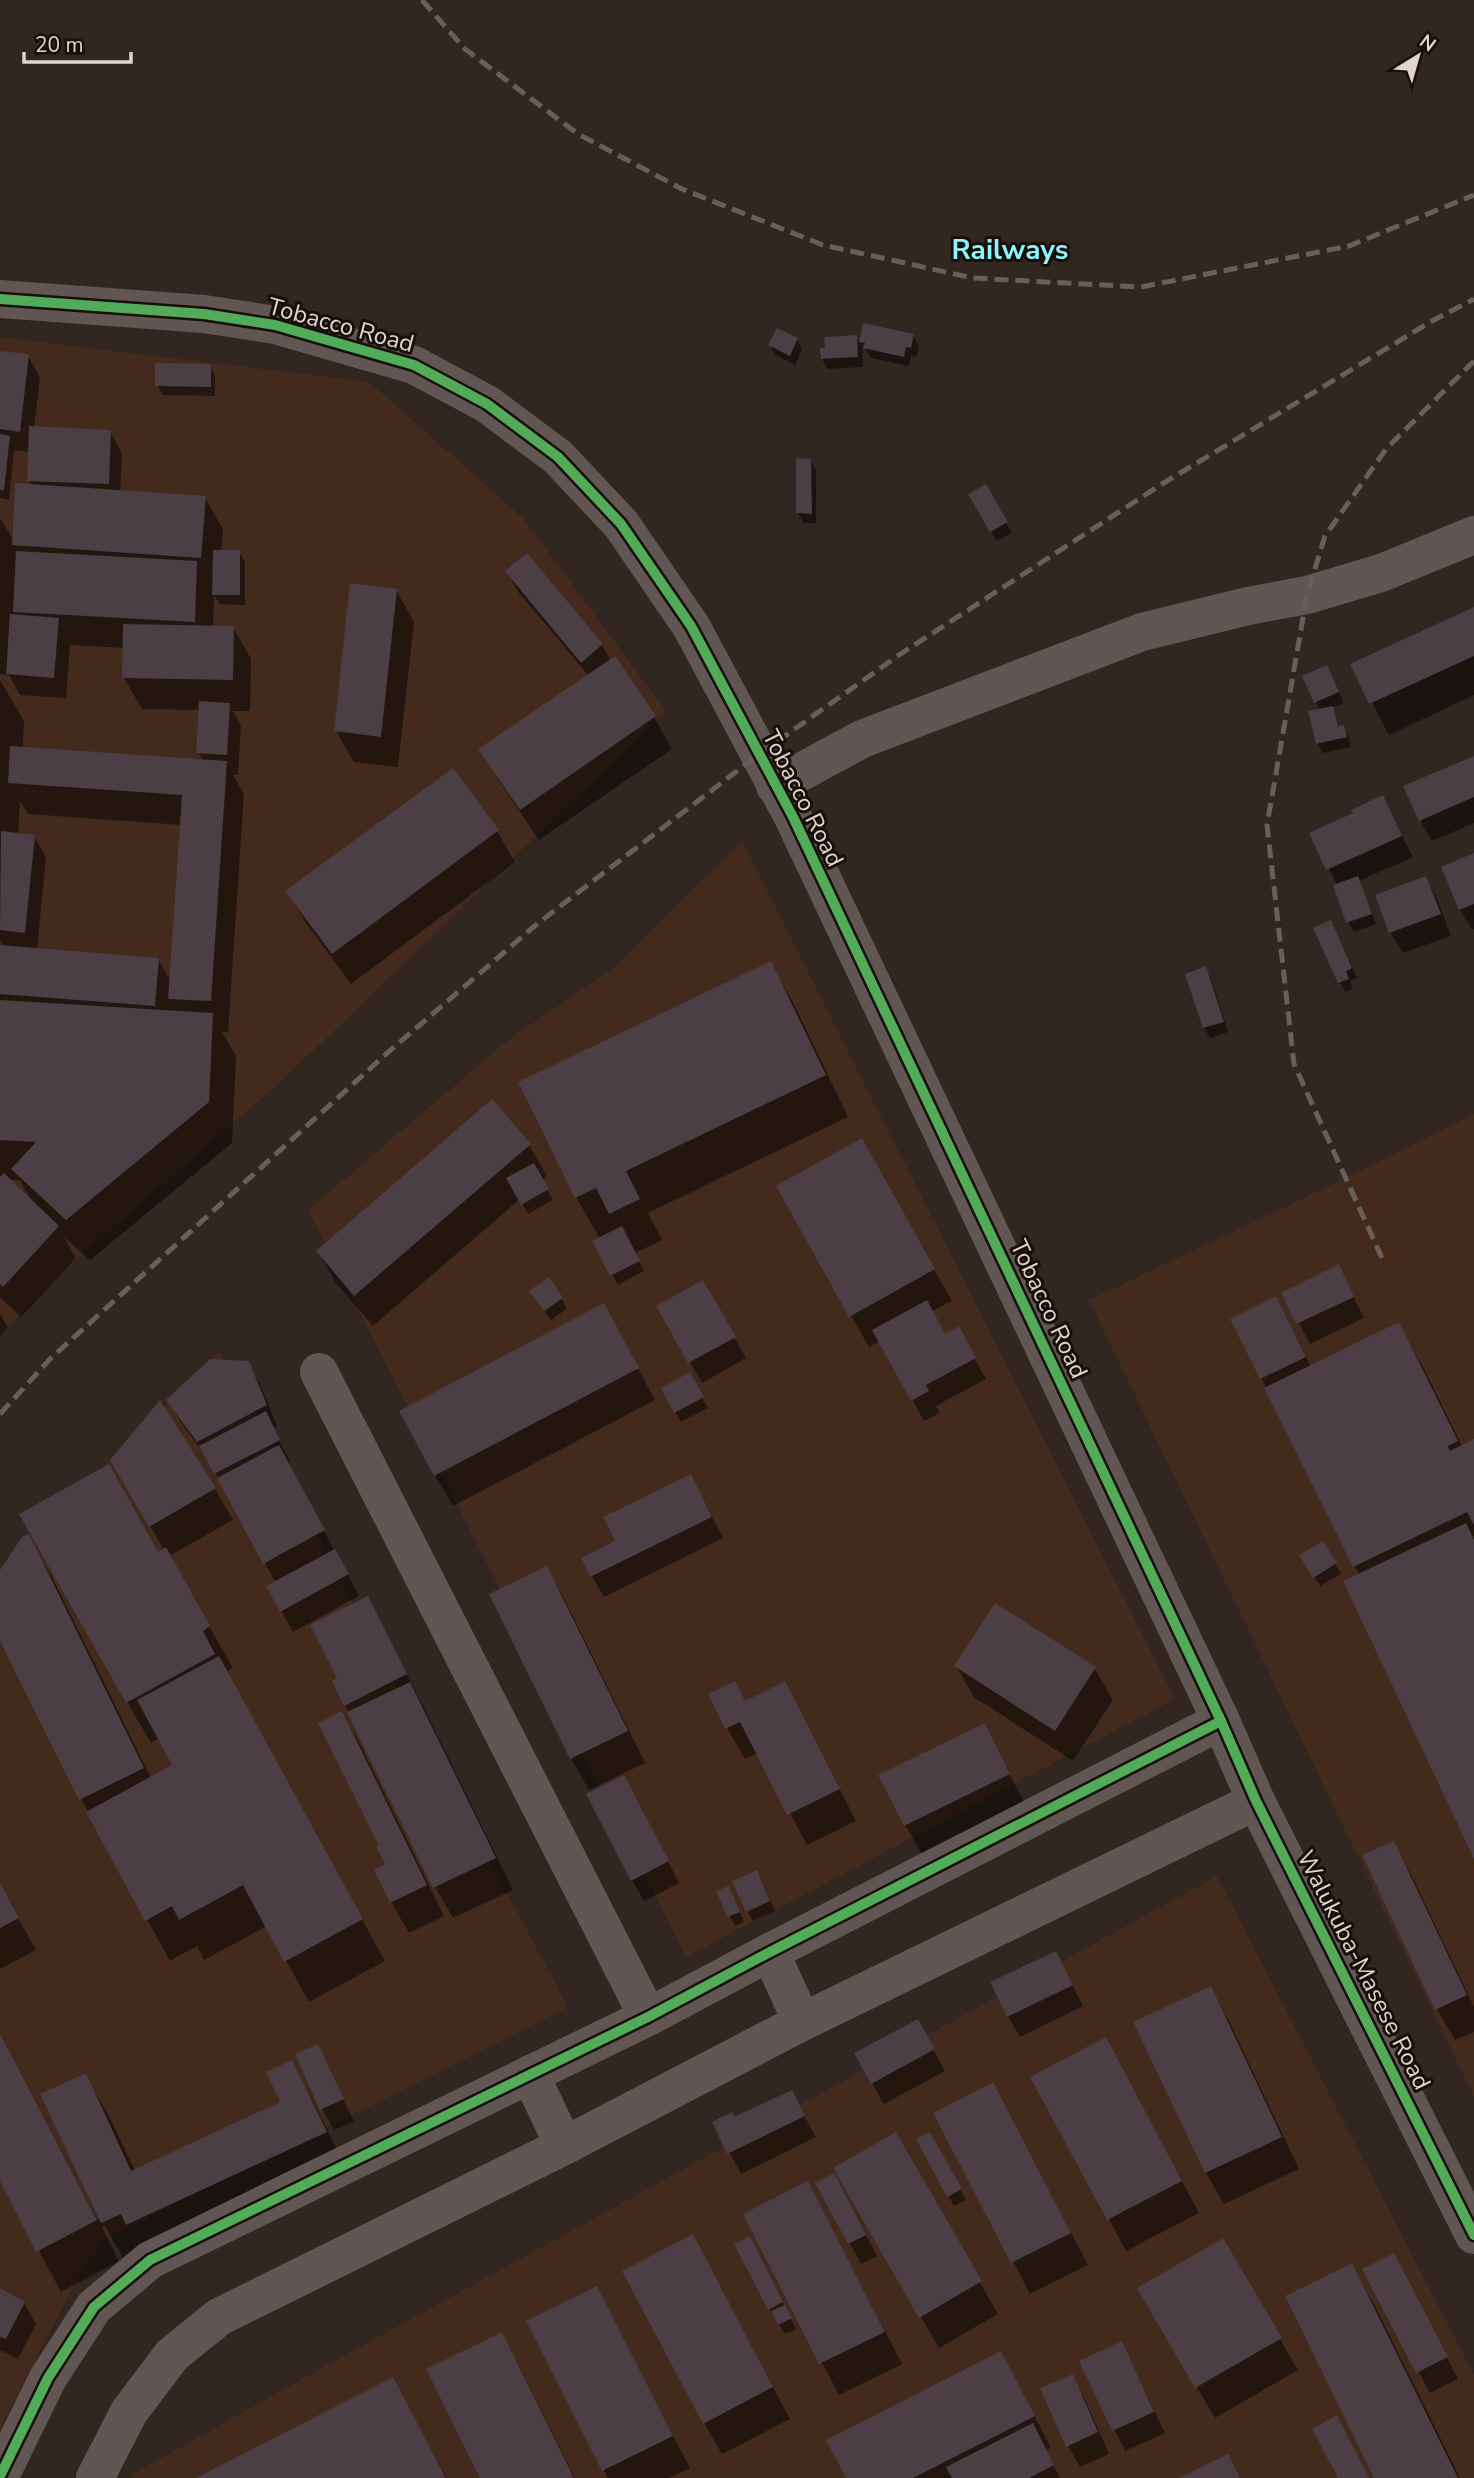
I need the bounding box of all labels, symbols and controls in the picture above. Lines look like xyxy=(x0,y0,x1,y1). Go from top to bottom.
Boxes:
scale bar xyxy=(24,21,131,65)
north arrow xyxy=(1383,21,1453,91)
text: N xyxy=(1414,29,1441,58)
text: 20 m xyxy=(35,31,84,59)
district label: Railways xyxy=(952,231,1069,269)
street label: Tobacco Road xyxy=(265,290,417,360)
street label: Tobacco Road xyxy=(755,724,851,872)
street label: Tobacco Road xyxy=(1003,1234,1095,1384)
street label: Walukuba-Masese Road xyxy=(1290,1845,1438,2095)

